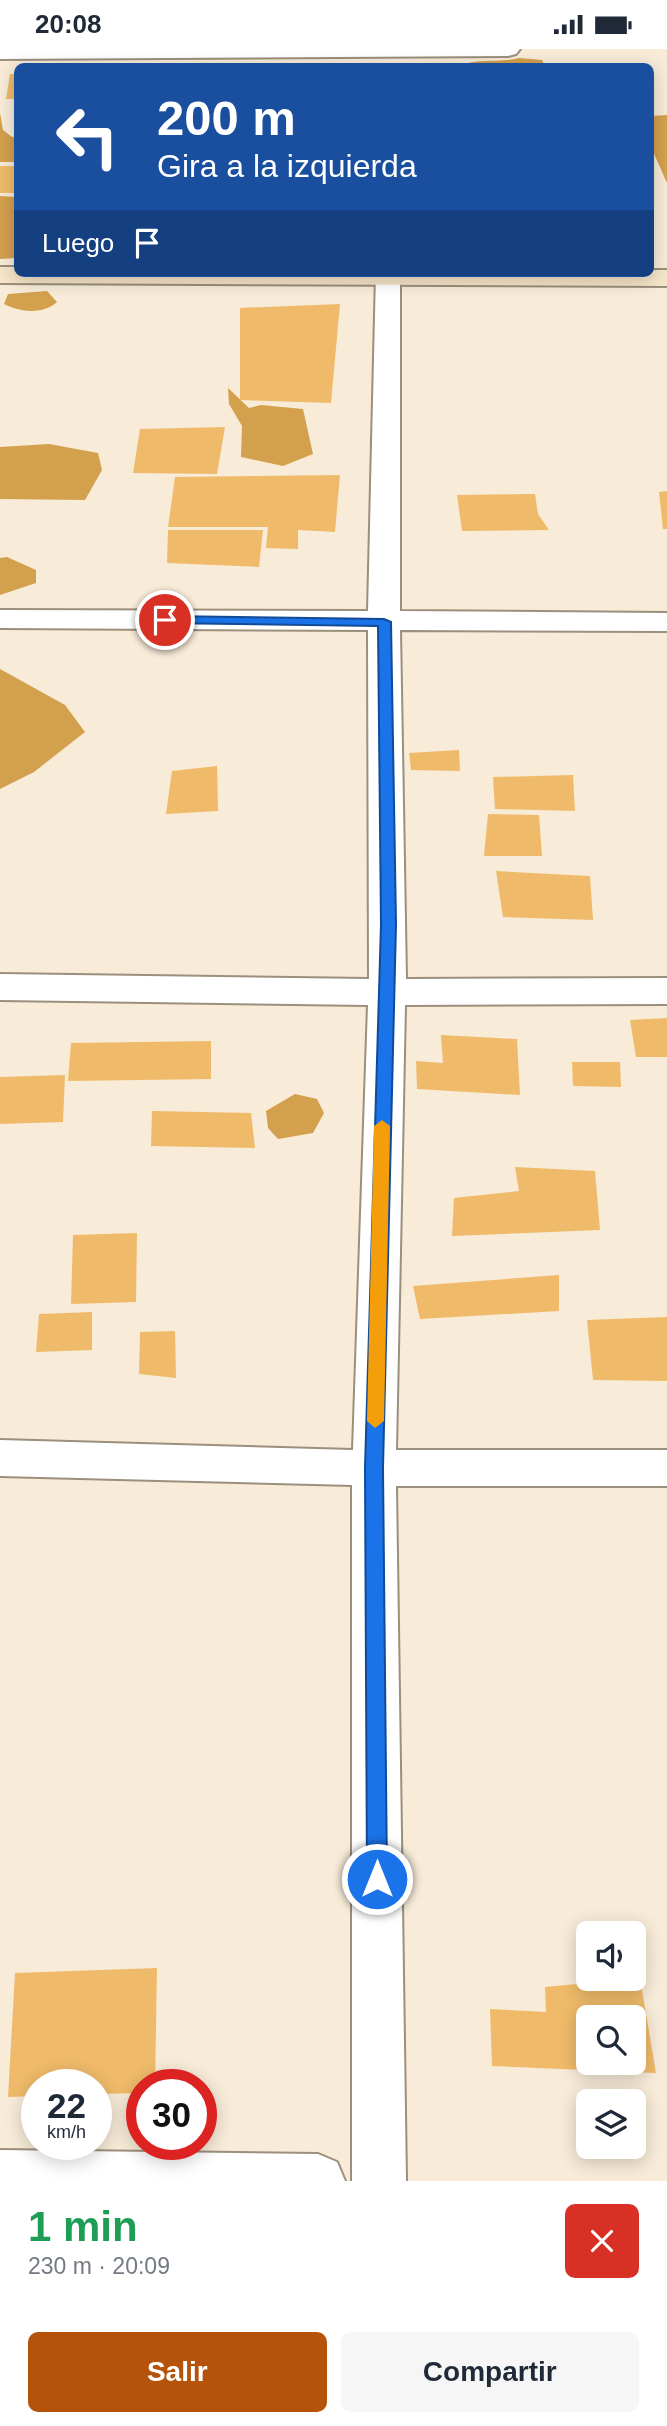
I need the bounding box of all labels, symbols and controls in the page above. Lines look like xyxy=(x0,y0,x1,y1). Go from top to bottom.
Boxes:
text: 20:08 xyxy=(35,9,102,39)
icon: left xyxy=(42,91,133,182)
text: 200 m xyxy=(157,91,296,145)
text: Gira a la izquierda xyxy=(157,148,417,184)
icon: arrive xyxy=(128,224,166,262)
text: Luego xyxy=(42,228,114,258)
pin xyxy=(135,590,195,650)
icon: arrive xyxy=(146,601,184,639)
position arrow xyxy=(340,1842,414,1916)
map controls xyxy=(576,1921,646,2159)
button: sound xyxy=(576,1921,646,1991)
button: search xyxy=(576,2005,646,2075)
speed limit sign: 30 xyxy=(126,2069,217,2160)
text: 22 xyxy=(47,2086,86,2125)
button: layers xyxy=(576,2089,646,2159)
text: km/h xyxy=(47,2122,86,2142)
text: 1 min xyxy=(28,2203,138,2250)
button: close xyxy=(565,2204,639,2278)
text: 230 m · 20:09 xyxy=(28,2253,170,2279)
button: Salir xyxy=(28,2332,327,2412)
button: Compartir xyxy=(341,2332,639,2412)

